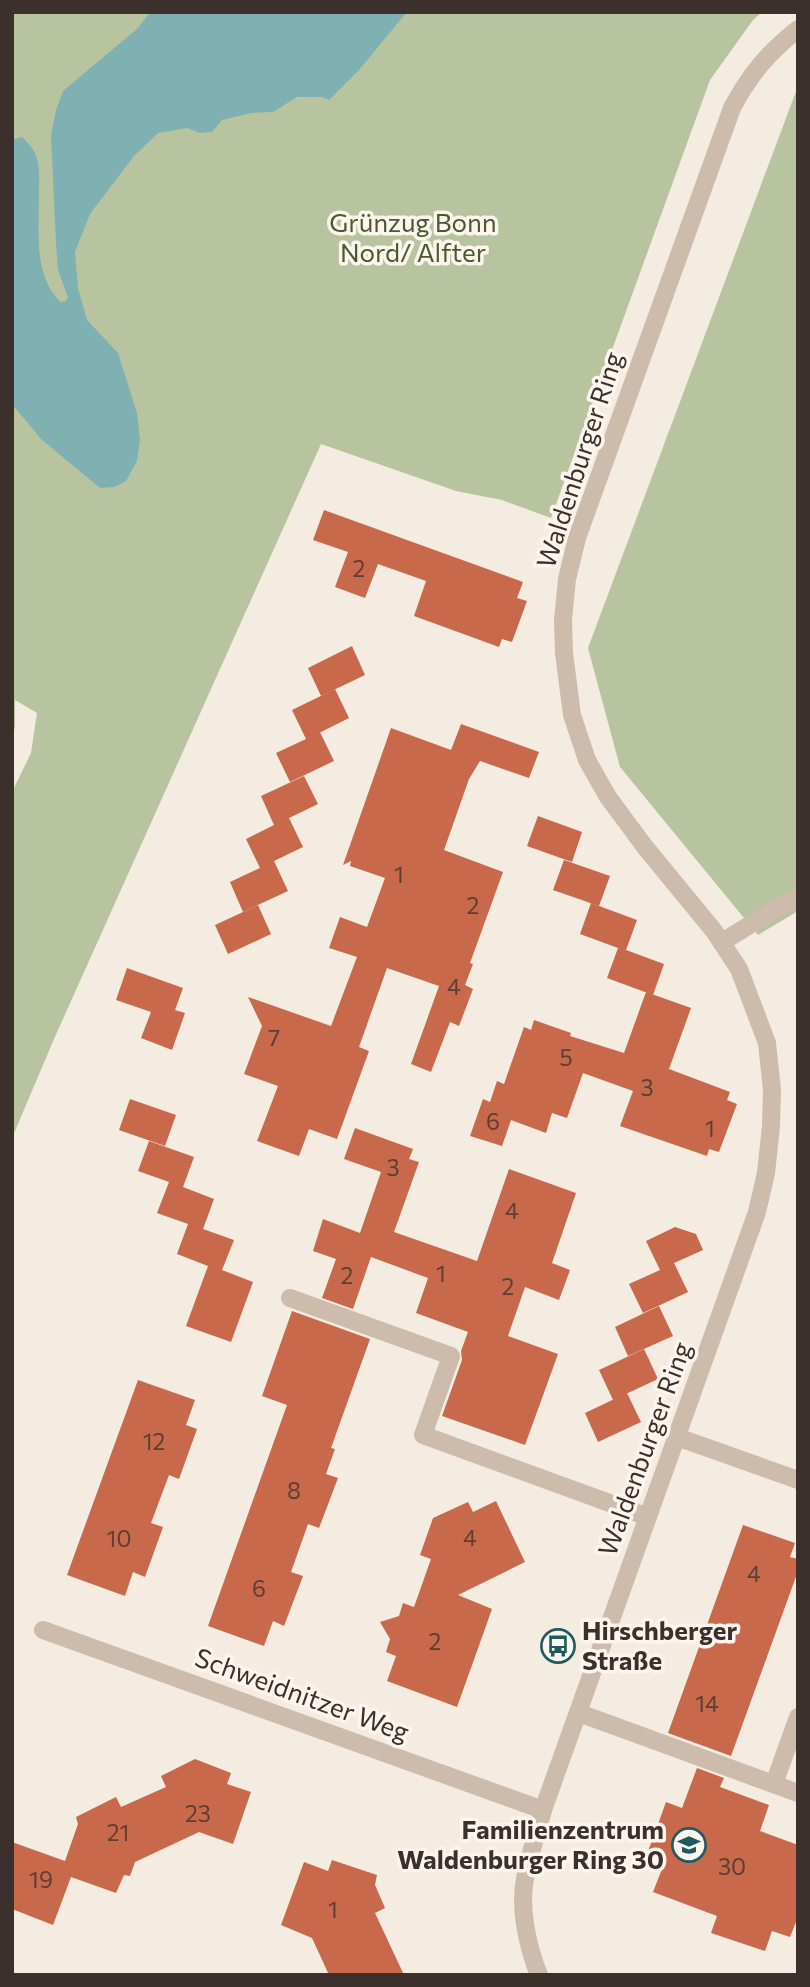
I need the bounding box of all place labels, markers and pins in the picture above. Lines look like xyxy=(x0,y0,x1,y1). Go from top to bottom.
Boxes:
place label: Hirschberger Straße xyxy=(582,1614,737,1675)
bus stop icon: Hirschberger Straße xyxy=(539,1627,577,1665)
place label: Familienzentrum Waldenburger Ring 30 xyxy=(397,1813,664,1874)
school or university icon: Familienzentrum Waldenburger Ring 30 xyxy=(670,1826,708,1864)

